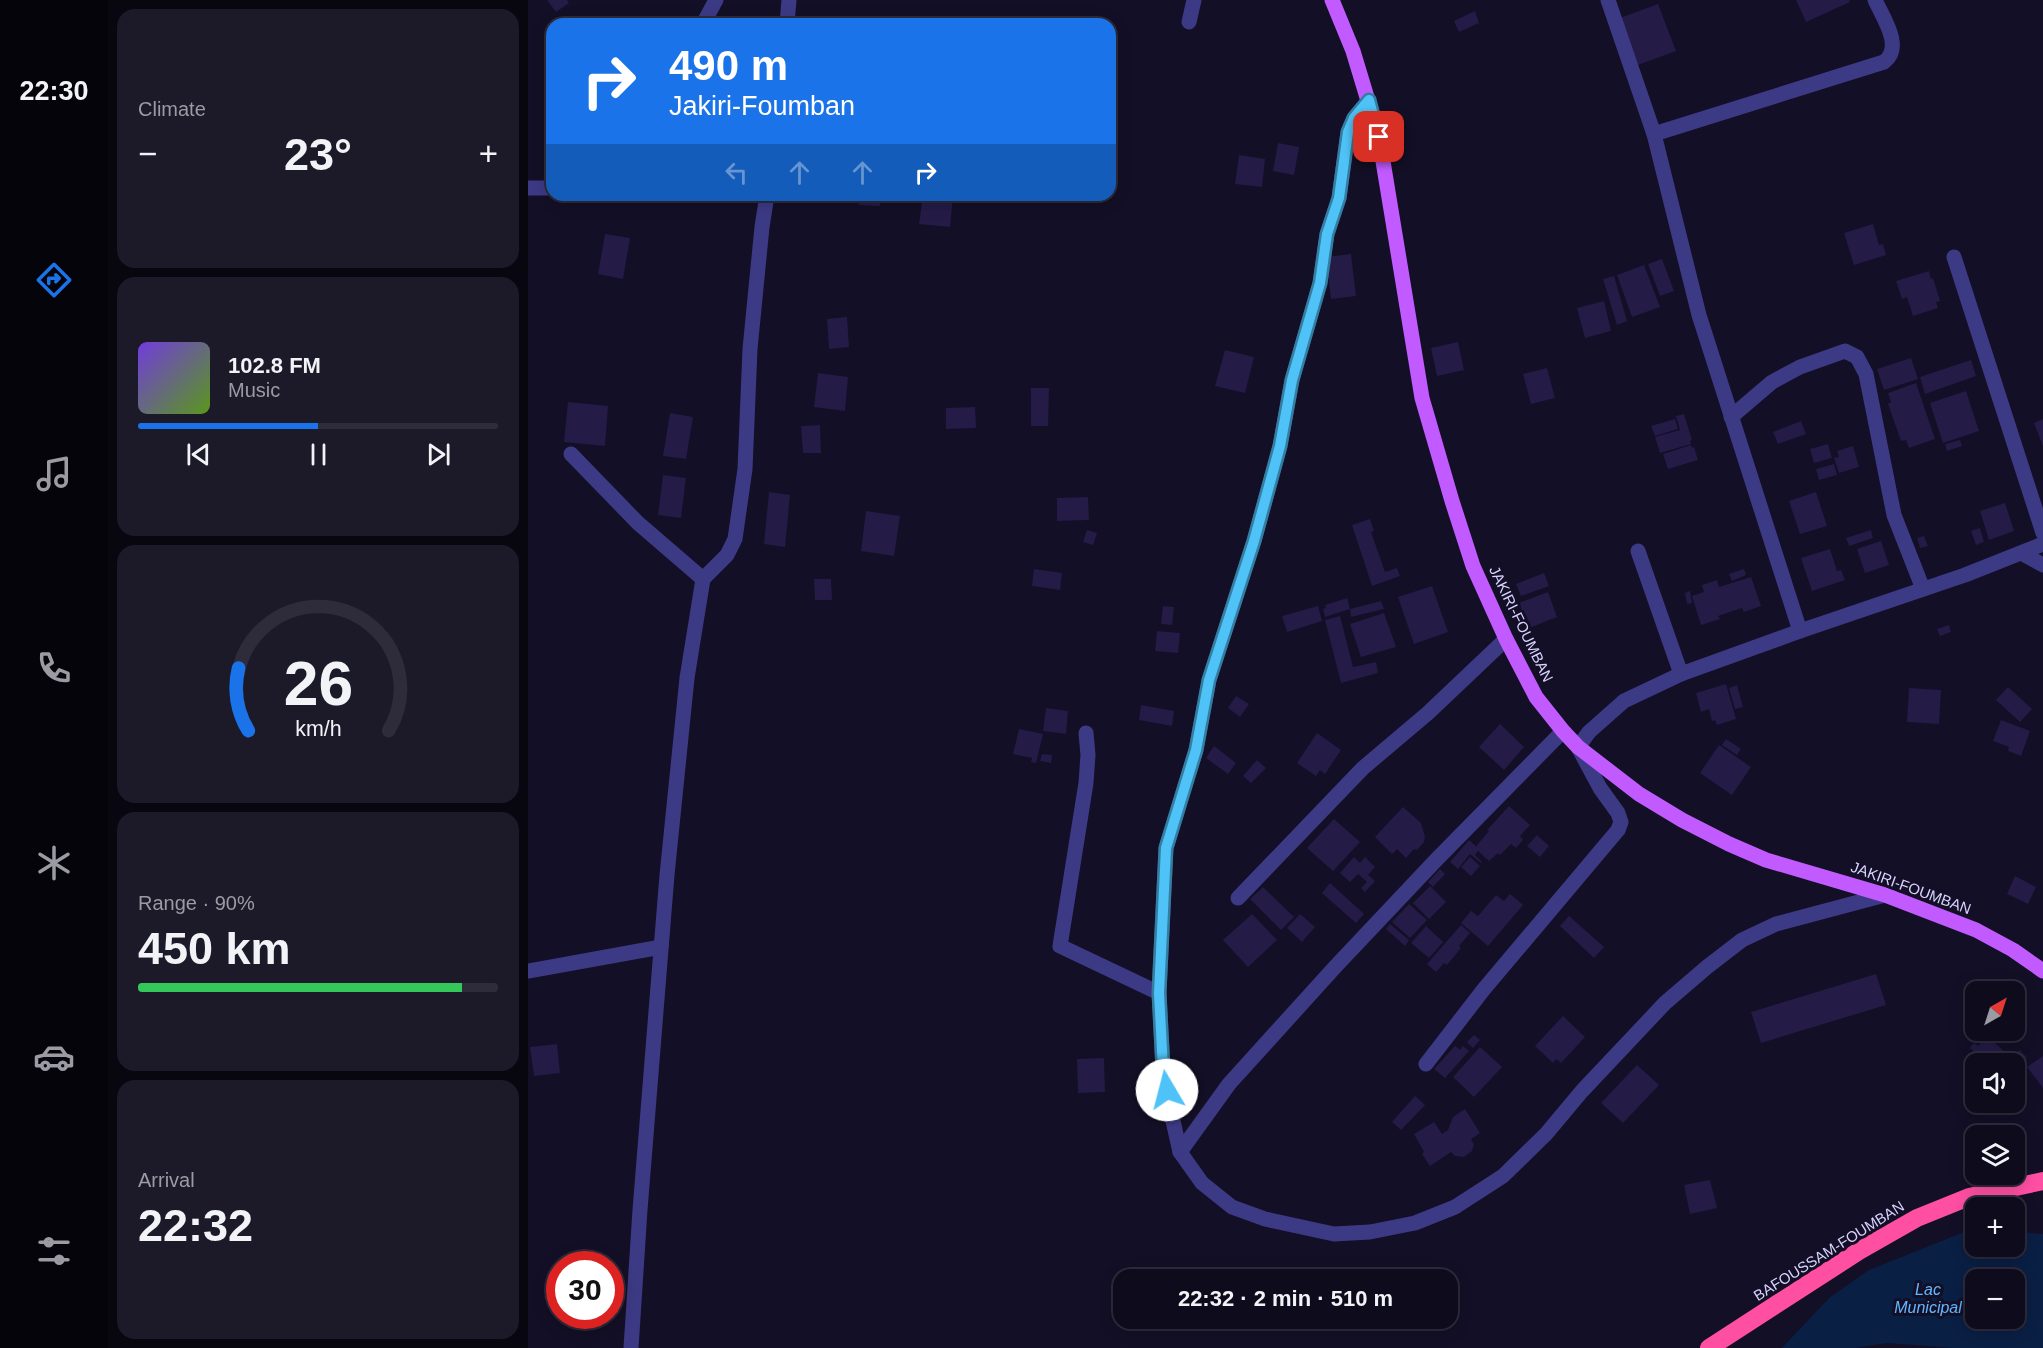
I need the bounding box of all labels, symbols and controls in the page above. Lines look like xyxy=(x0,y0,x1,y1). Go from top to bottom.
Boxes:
icon: right xyxy=(570,42,648,120)
text: 490 m xyxy=(669,42,788,89)
text: 22:30 xyxy=(19,76,89,106)
text: Jakiri-Foumban xyxy=(669,91,855,121)
text: Climate xyxy=(138,98,206,120)
pin xyxy=(1353,111,1404,162)
icon: arrive xyxy=(1362,120,1395,153)
text: 23° xyxy=(284,129,352,180)
text: − xyxy=(138,135,157,172)
text: + xyxy=(479,135,498,172)
icon: left xyxy=(720,156,753,189)
icon: ahead xyxy=(783,156,816,189)
icon: ahead xyxy=(846,156,879,189)
icon: right xyxy=(909,156,942,189)
icon: directions xyxy=(33,259,75,301)
text: 102.8 FM xyxy=(228,353,321,378)
text: Music xyxy=(228,379,280,401)
icon: previous xyxy=(182,438,215,471)
icon: pause xyxy=(302,438,335,471)
icon: next xyxy=(422,438,455,471)
icon: music xyxy=(33,453,75,495)
street label: JAKIRI-FOUMBAN xyxy=(1486,563,1557,684)
icon: phone xyxy=(33,647,75,689)
text: 26 xyxy=(283,649,353,718)
text: km/h xyxy=(295,717,341,741)
icon: climate xyxy=(33,842,75,884)
street label: JAKIRI-FOUMBAN xyxy=(1849,858,1974,917)
text: Range · 90% xyxy=(138,892,255,914)
text: 450 km xyxy=(138,923,291,974)
north arrow xyxy=(1965,981,2025,1041)
map controls xyxy=(1965,981,2025,1329)
icon: car xyxy=(33,1036,75,1078)
button: sound xyxy=(1965,1053,2025,1113)
position arrow xyxy=(1135,1058,1199,1122)
button: layers xyxy=(1965,1125,2025,1185)
text: Arrival xyxy=(138,1169,195,1191)
street label: BAFOUSSAM-FOUMBAN xyxy=(1750,1197,1907,1304)
button: + xyxy=(1965,1197,2025,1257)
text: 22:32 xyxy=(138,1200,253,1251)
icon: filters xyxy=(33,1230,75,1272)
speed limit sign: 30 xyxy=(546,1251,624,1329)
button: − xyxy=(1965,1269,2025,1329)
water label: Lac Municipal xyxy=(1894,1281,1962,1316)
text: 22:32 · 2 min · 510 m xyxy=(1178,1286,1393,1311)

